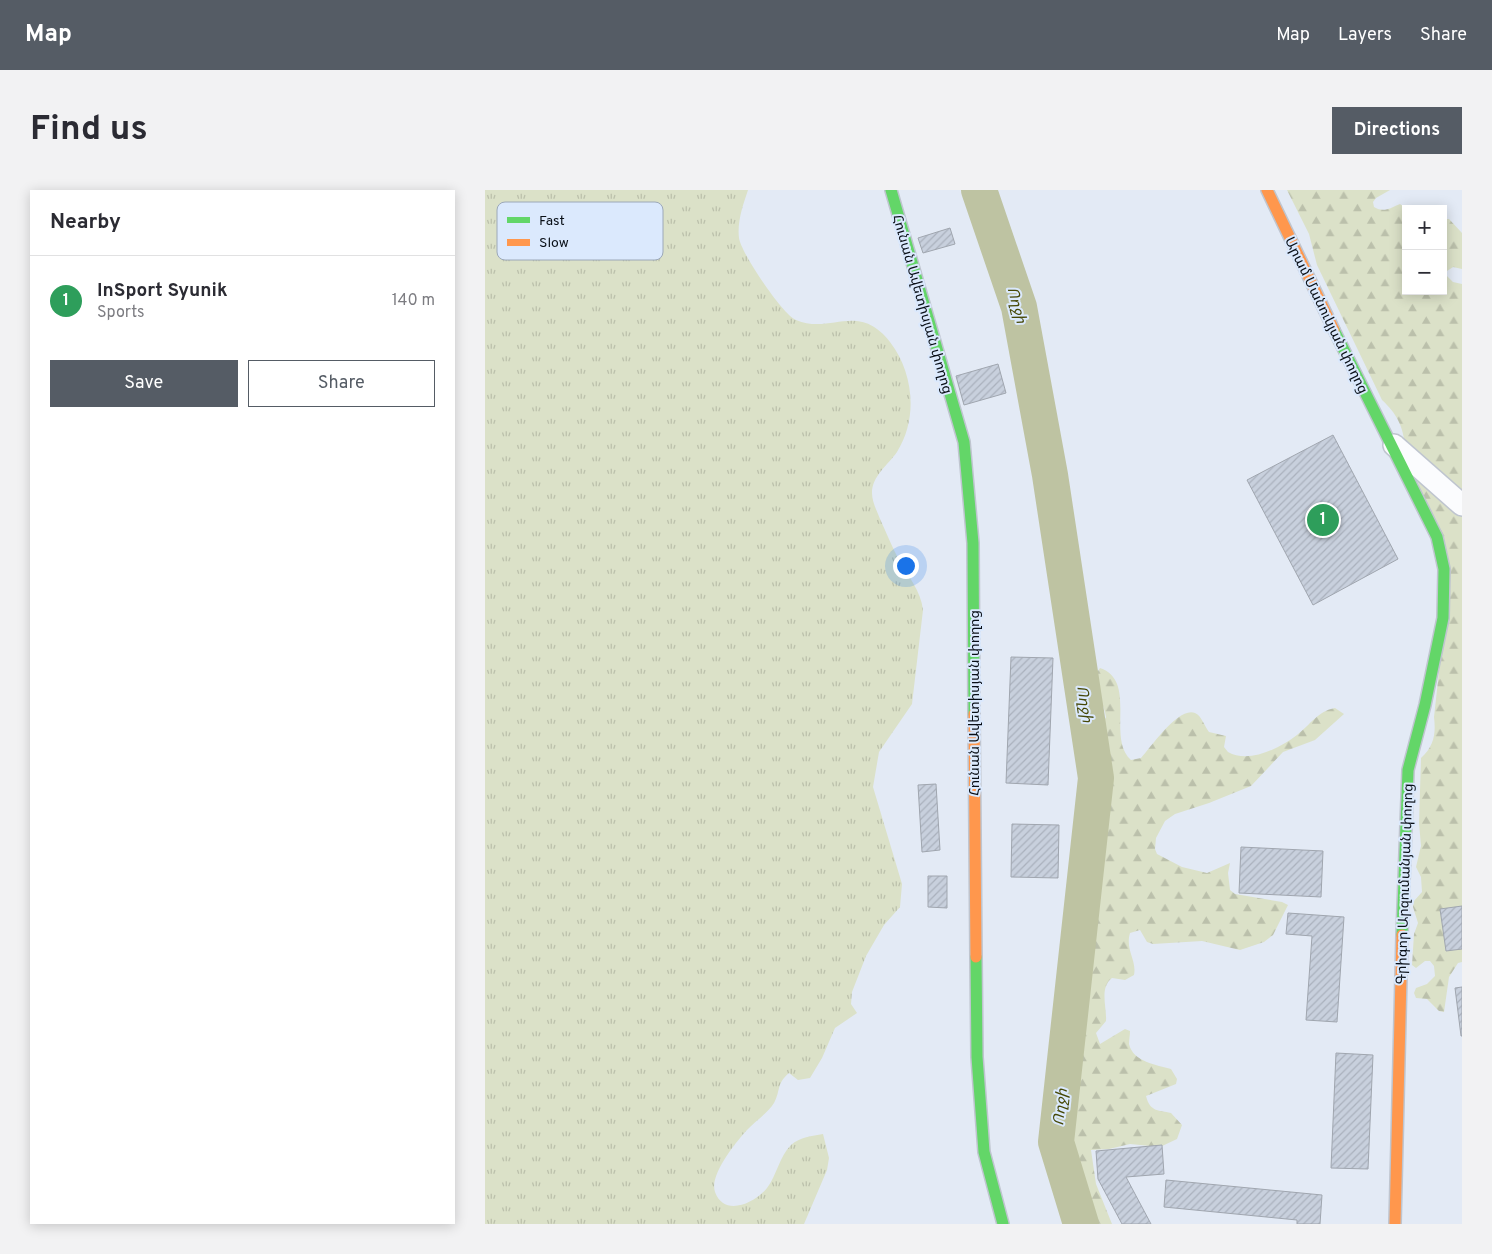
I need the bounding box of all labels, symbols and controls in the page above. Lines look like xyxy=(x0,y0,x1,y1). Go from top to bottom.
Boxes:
text: Map xyxy=(25,20,72,50)
text: Map xyxy=(1276,24,1310,47)
text: Layers xyxy=(1338,24,1392,47)
text: Share xyxy=(1420,24,1467,47)
button: Directions xyxy=(1332,107,1462,154)
text: Find us xyxy=(30,108,148,152)
legend xyxy=(497,202,663,260)
map controls xyxy=(1402,205,1447,295)
button: + xyxy=(1402,205,1447,250)
text: Nearby xyxy=(50,209,121,236)
text: Fast xyxy=(539,213,565,230)
street label: Հունան Ավետիսյան փողոց xyxy=(888,213,955,396)
text: Slow xyxy=(539,235,569,252)
street label: Արամ Մանուկյան փողոց xyxy=(1280,235,1371,397)
button: − xyxy=(1402,250,1447,295)
text: InSport Syunik xyxy=(97,279,228,303)
water label: Ողջի xyxy=(1002,285,1030,327)
text: 1 xyxy=(63,291,69,311)
text: 140 m xyxy=(392,291,435,311)
text: Sports xyxy=(97,303,145,323)
button: Save xyxy=(50,360,238,407)
button: Share xyxy=(248,360,435,407)
pin: 1 xyxy=(1307,501,1339,539)
your location xyxy=(893,553,919,579)
street label: Հունան Ավետիսյան փողոց xyxy=(967,610,984,796)
water label: Ողջի xyxy=(1071,684,1096,725)
street label: Գրիգոր Արզումանյան փողոց xyxy=(1393,783,1418,985)
water label: Ողջի xyxy=(1050,1087,1073,1127)

